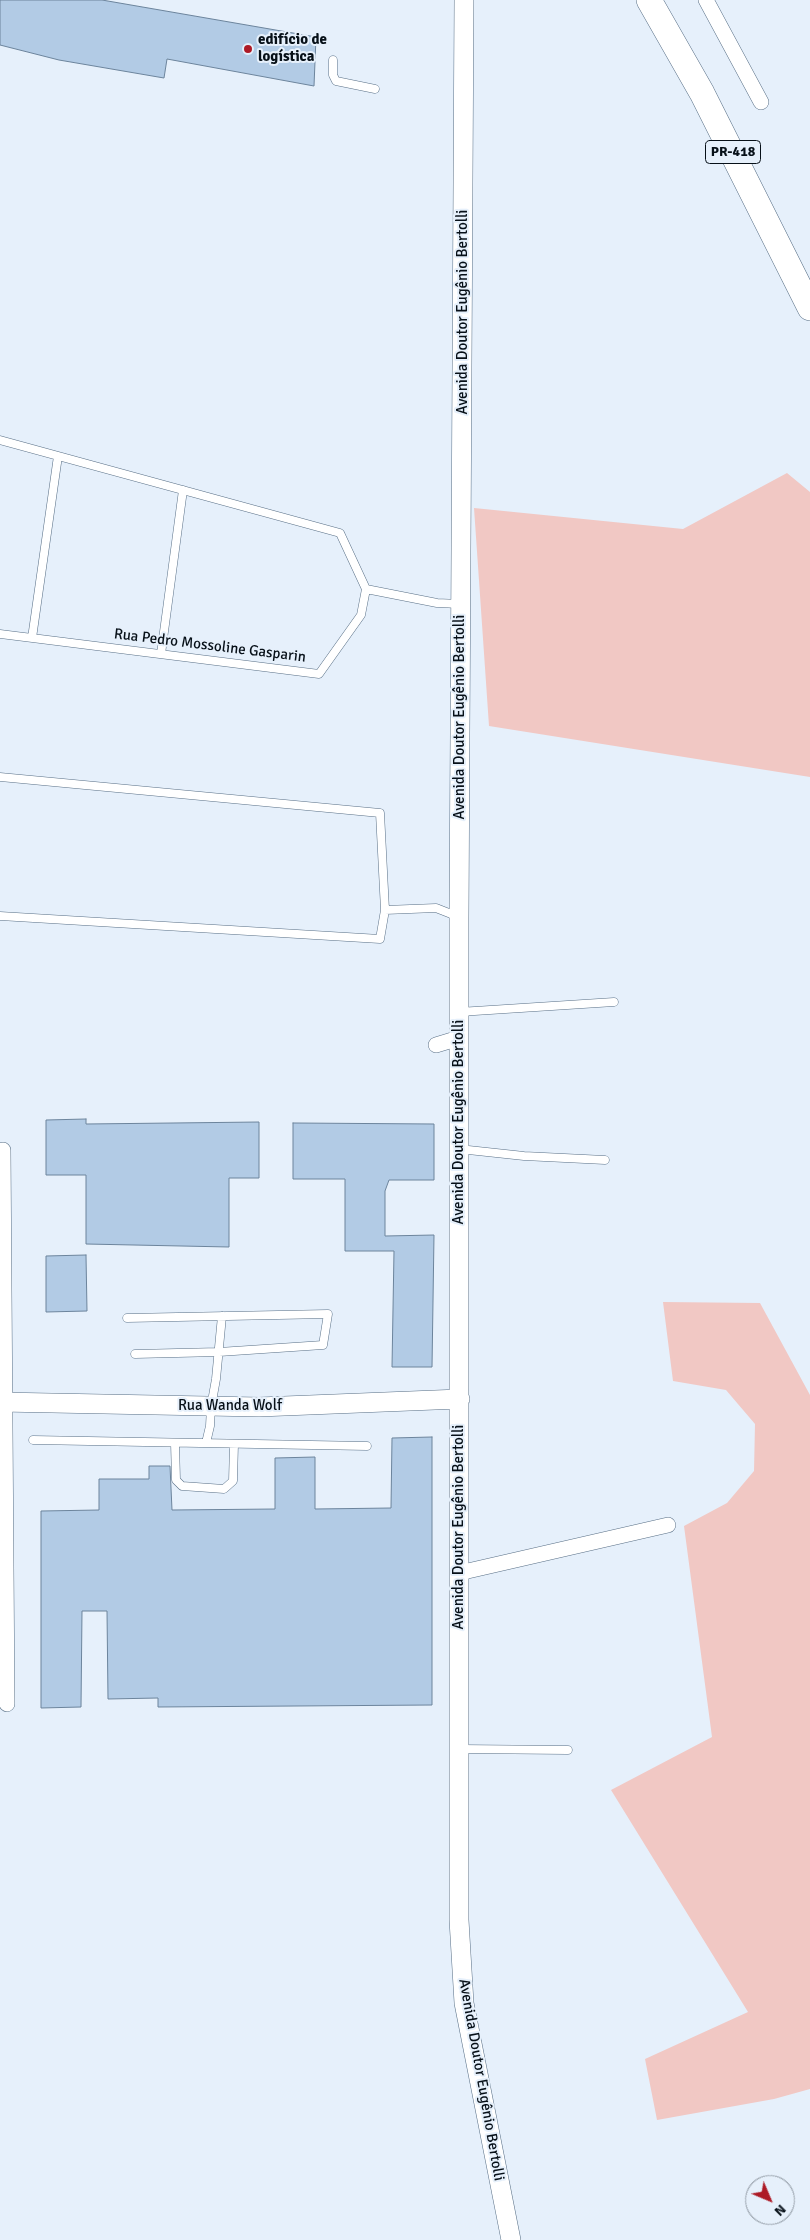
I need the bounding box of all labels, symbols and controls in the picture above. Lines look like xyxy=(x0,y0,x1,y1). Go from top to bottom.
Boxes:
place label: edifício de logística xyxy=(258,31,327,66)
marker: edifício de logística xyxy=(242,43,254,55)
road number: PR-418 xyxy=(706,140,760,163)
street label: Avenida Doutor Eugênio Bertolli xyxy=(454,210,472,414)
street label: Avenida Doutor Eugênio Bertolli xyxy=(451,615,469,819)
street label: Rua Pedro Mossoline Gasparin xyxy=(113,625,307,667)
street label: Avenida Doutor Eugênio Bertolli xyxy=(450,1020,468,1224)
street label: Rua Wanda Wolf xyxy=(178,1397,282,1415)
street label: Avenida Doutor Eugênio Bertolli xyxy=(450,1425,468,1629)
street label: Avenida Doutor Eugênio Bertolli xyxy=(454,1978,508,2182)
north arrow xyxy=(745,2175,795,2225)
text: N xyxy=(771,2201,790,2220)

